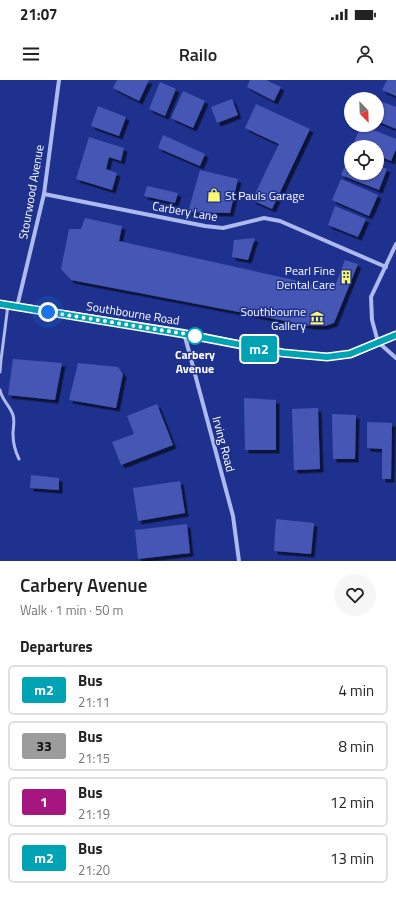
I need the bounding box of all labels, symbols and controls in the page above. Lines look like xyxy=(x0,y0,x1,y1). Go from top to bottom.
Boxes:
text: 21:07 xyxy=(20,3,57,26)
text: Railo xyxy=(179,41,217,68)
icon: menu xyxy=(20,43,42,65)
icon: person xyxy=(354,43,376,65)
north arrow xyxy=(344,92,384,132)
map controls xyxy=(344,92,384,180)
button: locate xyxy=(344,140,384,180)
street label: Stourwood Avenue xyxy=(13,143,49,241)
place label: St Pauls Garage xyxy=(225,186,304,205)
shop icon: St Pauls Garage xyxy=(206,187,222,203)
street label: Carbery Lane xyxy=(151,196,219,226)
place label: Pearl Fine Dental Care xyxy=(277,261,335,294)
building icon: Pearl Fine Dental Care xyxy=(338,269,354,285)
street label: Southbourne Road xyxy=(85,296,181,330)
your location xyxy=(38,302,58,322)
place label: Southbourne Gallery xyxy=(240,302,306,335)
museum icon: Southbourne Gallery xyxy=(309,310,325,326)
marker: Carbery Avenue xyxy=(186,327,204,345)
line badge: m2 xyxy=(241,336,277,362)
text: m2 xyxy=(249,338,269,359)
place label: Carbery Avenue xyxy=(175,345,215,378)
street label: Irving Road xyxy=(207,414,241,474)
text: Carbery Avenue xyxy=(20,570,147,599)
button: heart xyxy=(334,574,376,616)
text: Walk · 1 min · 50 m xyxy=(20,600,123,620)
text: Departures xyxy=(20,635,93,658)
text: Bus xyxy=(78,669,103,692)
text: m2 xyxy=(34,679,54,700)
text: 4 min xyxy=(338,679,374,702)
text: 21:11 xyxy=(78,692,110,712)
text: Bus xyxy=(78,725,103,748)
text: 33 xyxy=(36,735,52,756)
text: 8 min xyxy=(338,735,374,758)
text: 21:15 xyxy=(78,748,110,768)
text: Bus xyxy=(78,781,103,804)
text: 1 xyxy=(40,791,48,812)
text: 12 min xyxy=(330,791,374,814)
text: 21:19 xyxy=(78,804,110,824)
text: Bus xyxy=(78,837,103,860)
text: m2 xyxy=(34,847,54,868)
text: 13 min xyxy=(330,847,374,870)
text: 21:20 xyxy=(78,860,110,880)

